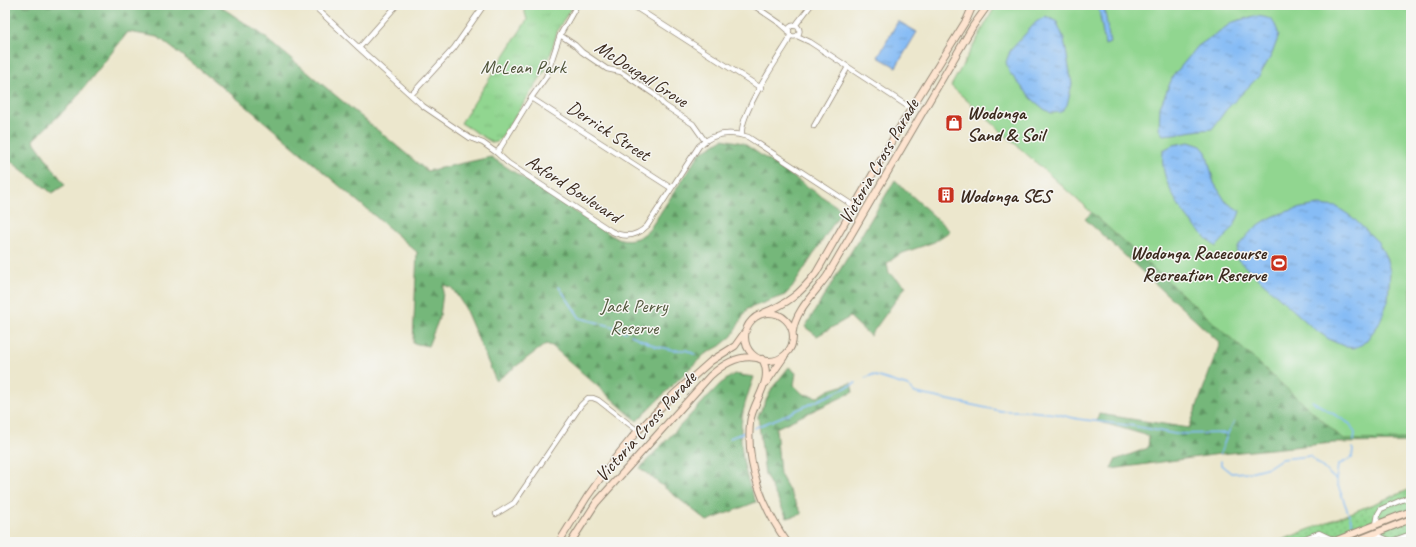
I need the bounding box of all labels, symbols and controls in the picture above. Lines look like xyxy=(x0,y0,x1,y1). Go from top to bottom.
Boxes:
street label: McDougall Grove xyxy=(590,35,694,114)
park label: McLean Park xyxy=(480,55,568,79)
street label: Victoria Cross Parade xyxy=(833,93,925,228)
street label: Derrick Street xyxy=(562,95,656,167)
place label: Wodonga Sand & Soil xyxy=(967,101,1048,147)
shop icon: Wodonga Sand & Soil xyxy=(944,113,964,133)
street label: Axford Boulevard xyxy=(521,149,628,230)
place label: Wodonga SES xyxy=(959,184,1053,208)
building icon: Wodonga SES xyxy=(936,185,956,205)
place label: Wodonga Racecourse Recreation Reserve xyxy=(1130,241,1268,287)
sports icon: Wodonga Racecourse Recreation Reserve xyxy=(1269,253,1289,273)
park label: Jack Perry Reserve xyxy=(599,294,669,340)
street label: Victoria Cross Parade xyxy=(590,365,703,487)

